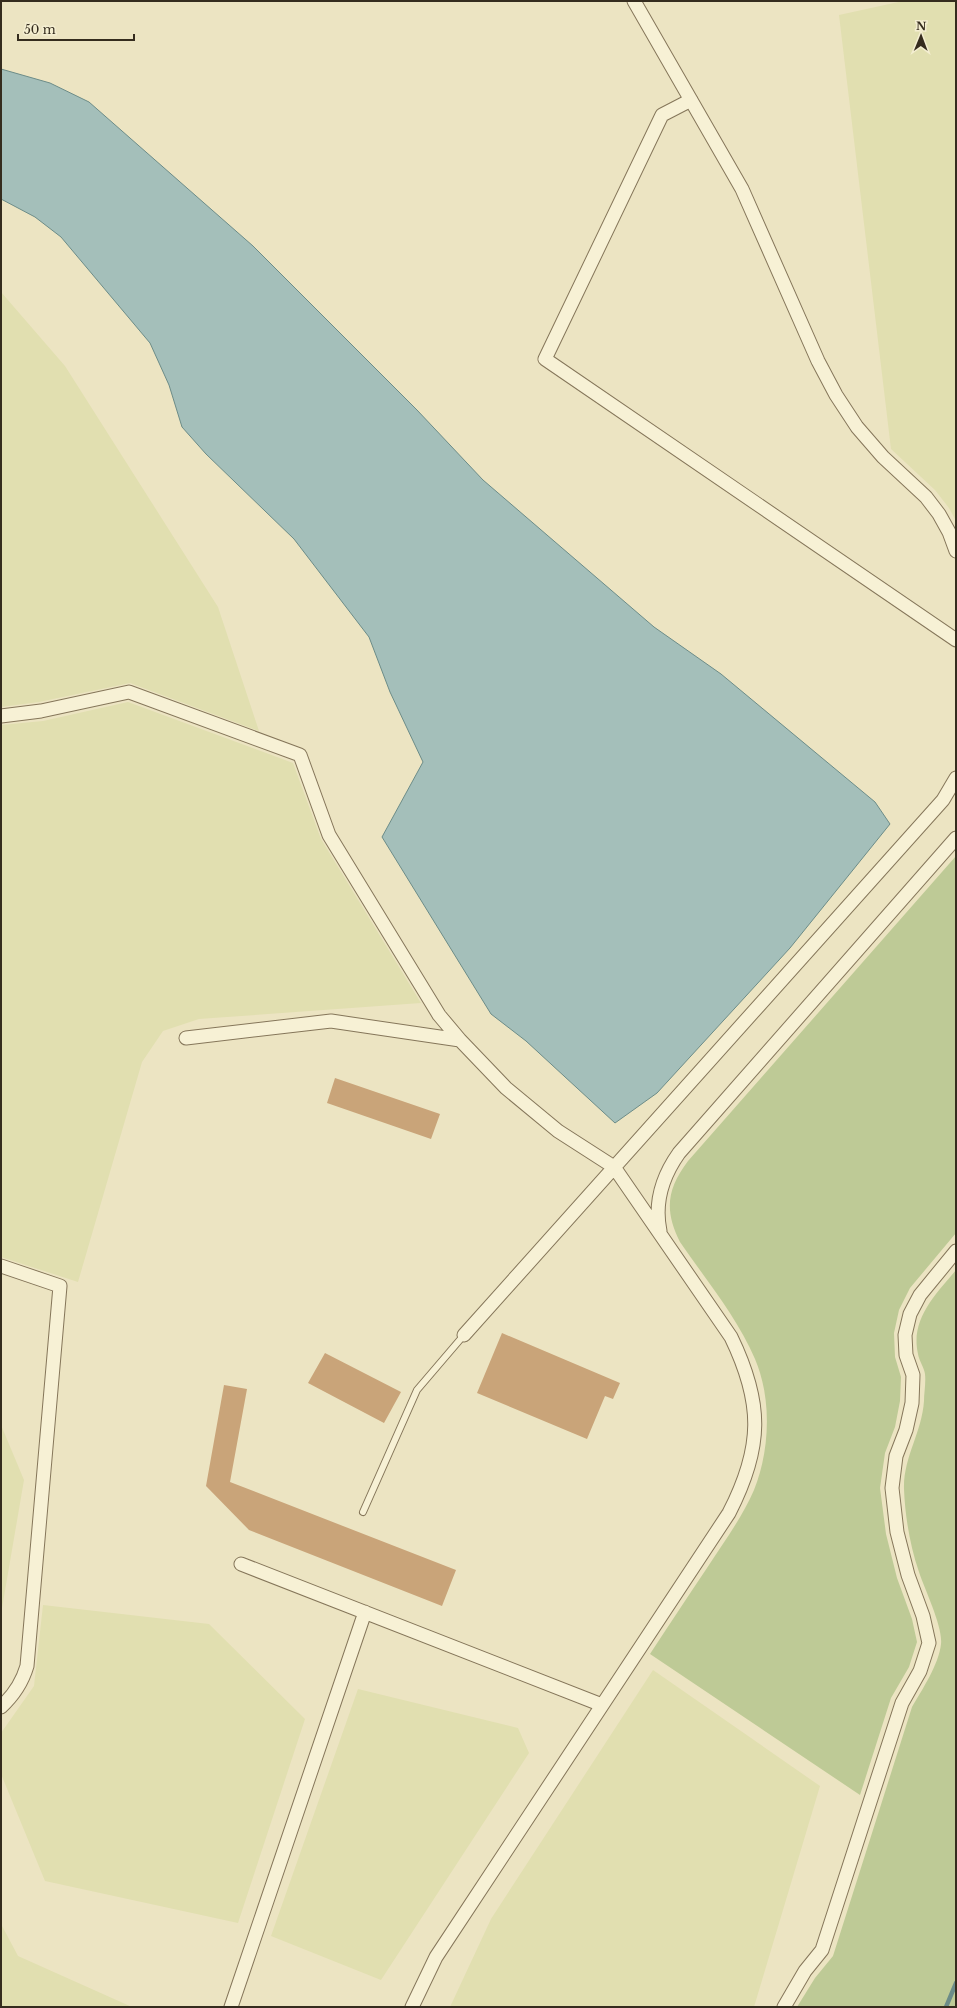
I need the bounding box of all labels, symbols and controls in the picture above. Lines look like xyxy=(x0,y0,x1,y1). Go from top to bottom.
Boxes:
scale bar xyxy=(18,16,134,42)
north arrow xyxy=(901,16,941,56)
text: N xyxy=(916,19,927,33)
text: 50 m xyxy=(24,22,56,37)

